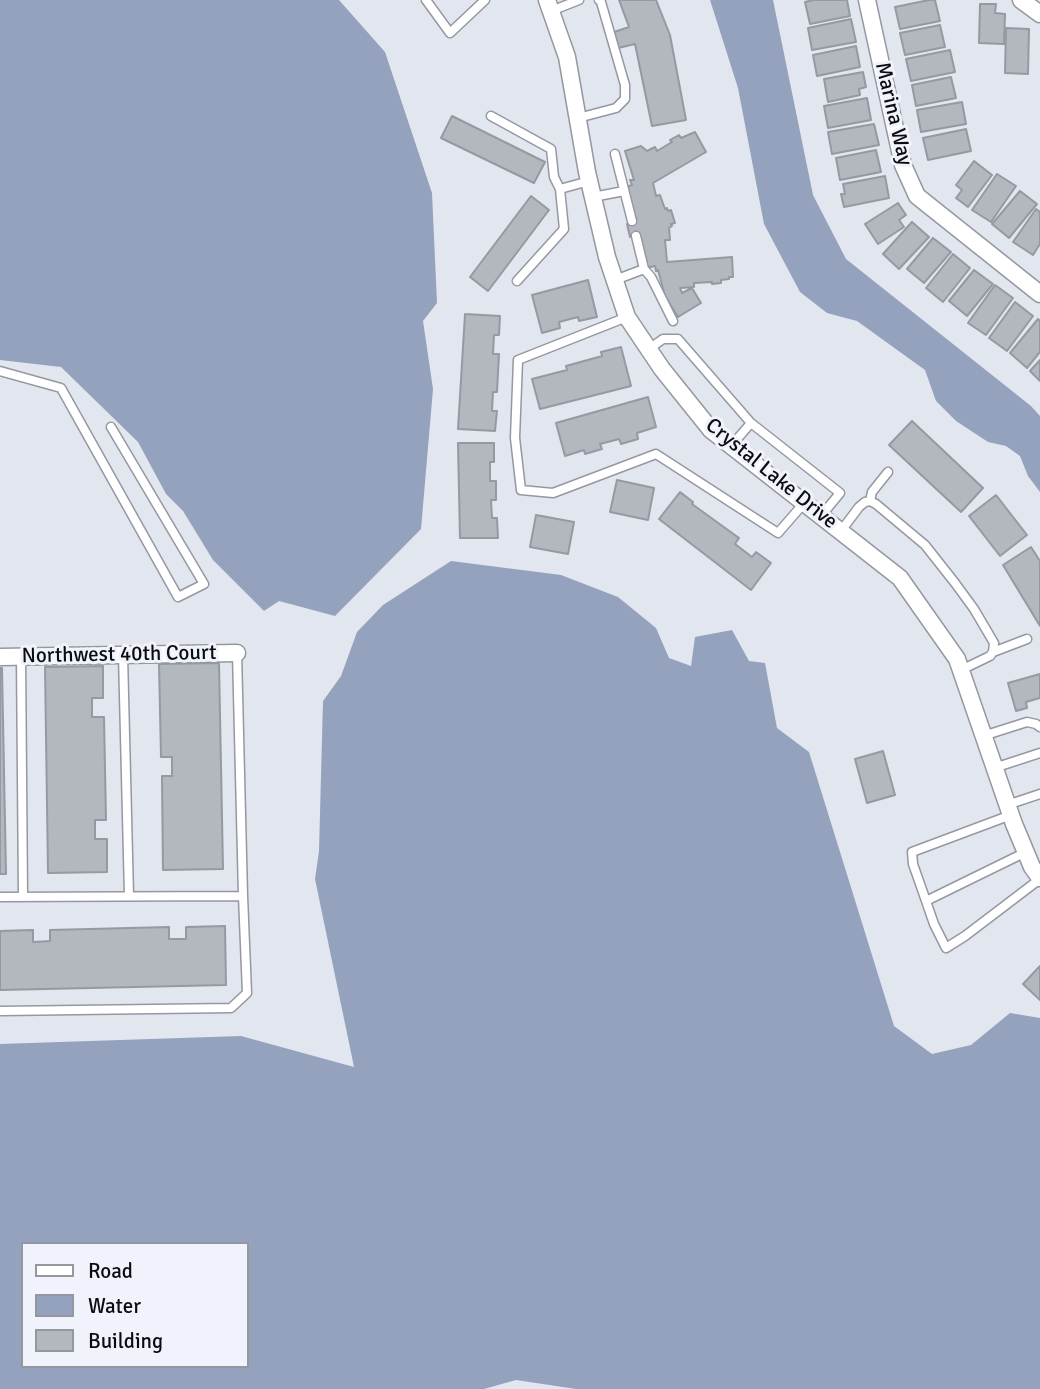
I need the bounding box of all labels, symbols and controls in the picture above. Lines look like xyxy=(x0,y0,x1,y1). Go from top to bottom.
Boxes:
street label: Marina Way xyxy=(869,60,917,168)
street label: Crystal Lake Drive xyxy=(700,413,842,535)
street label: Northwest 40th Court xyxy=(21,641,217,669)
legend xyxy=(21,1242,248,1368)
text: Road xyxy=(88,1258,133,1284)
text: Water xyxy=(88,1293,141,1319)
text: Building xyxy=(88,1328,163,1354)

